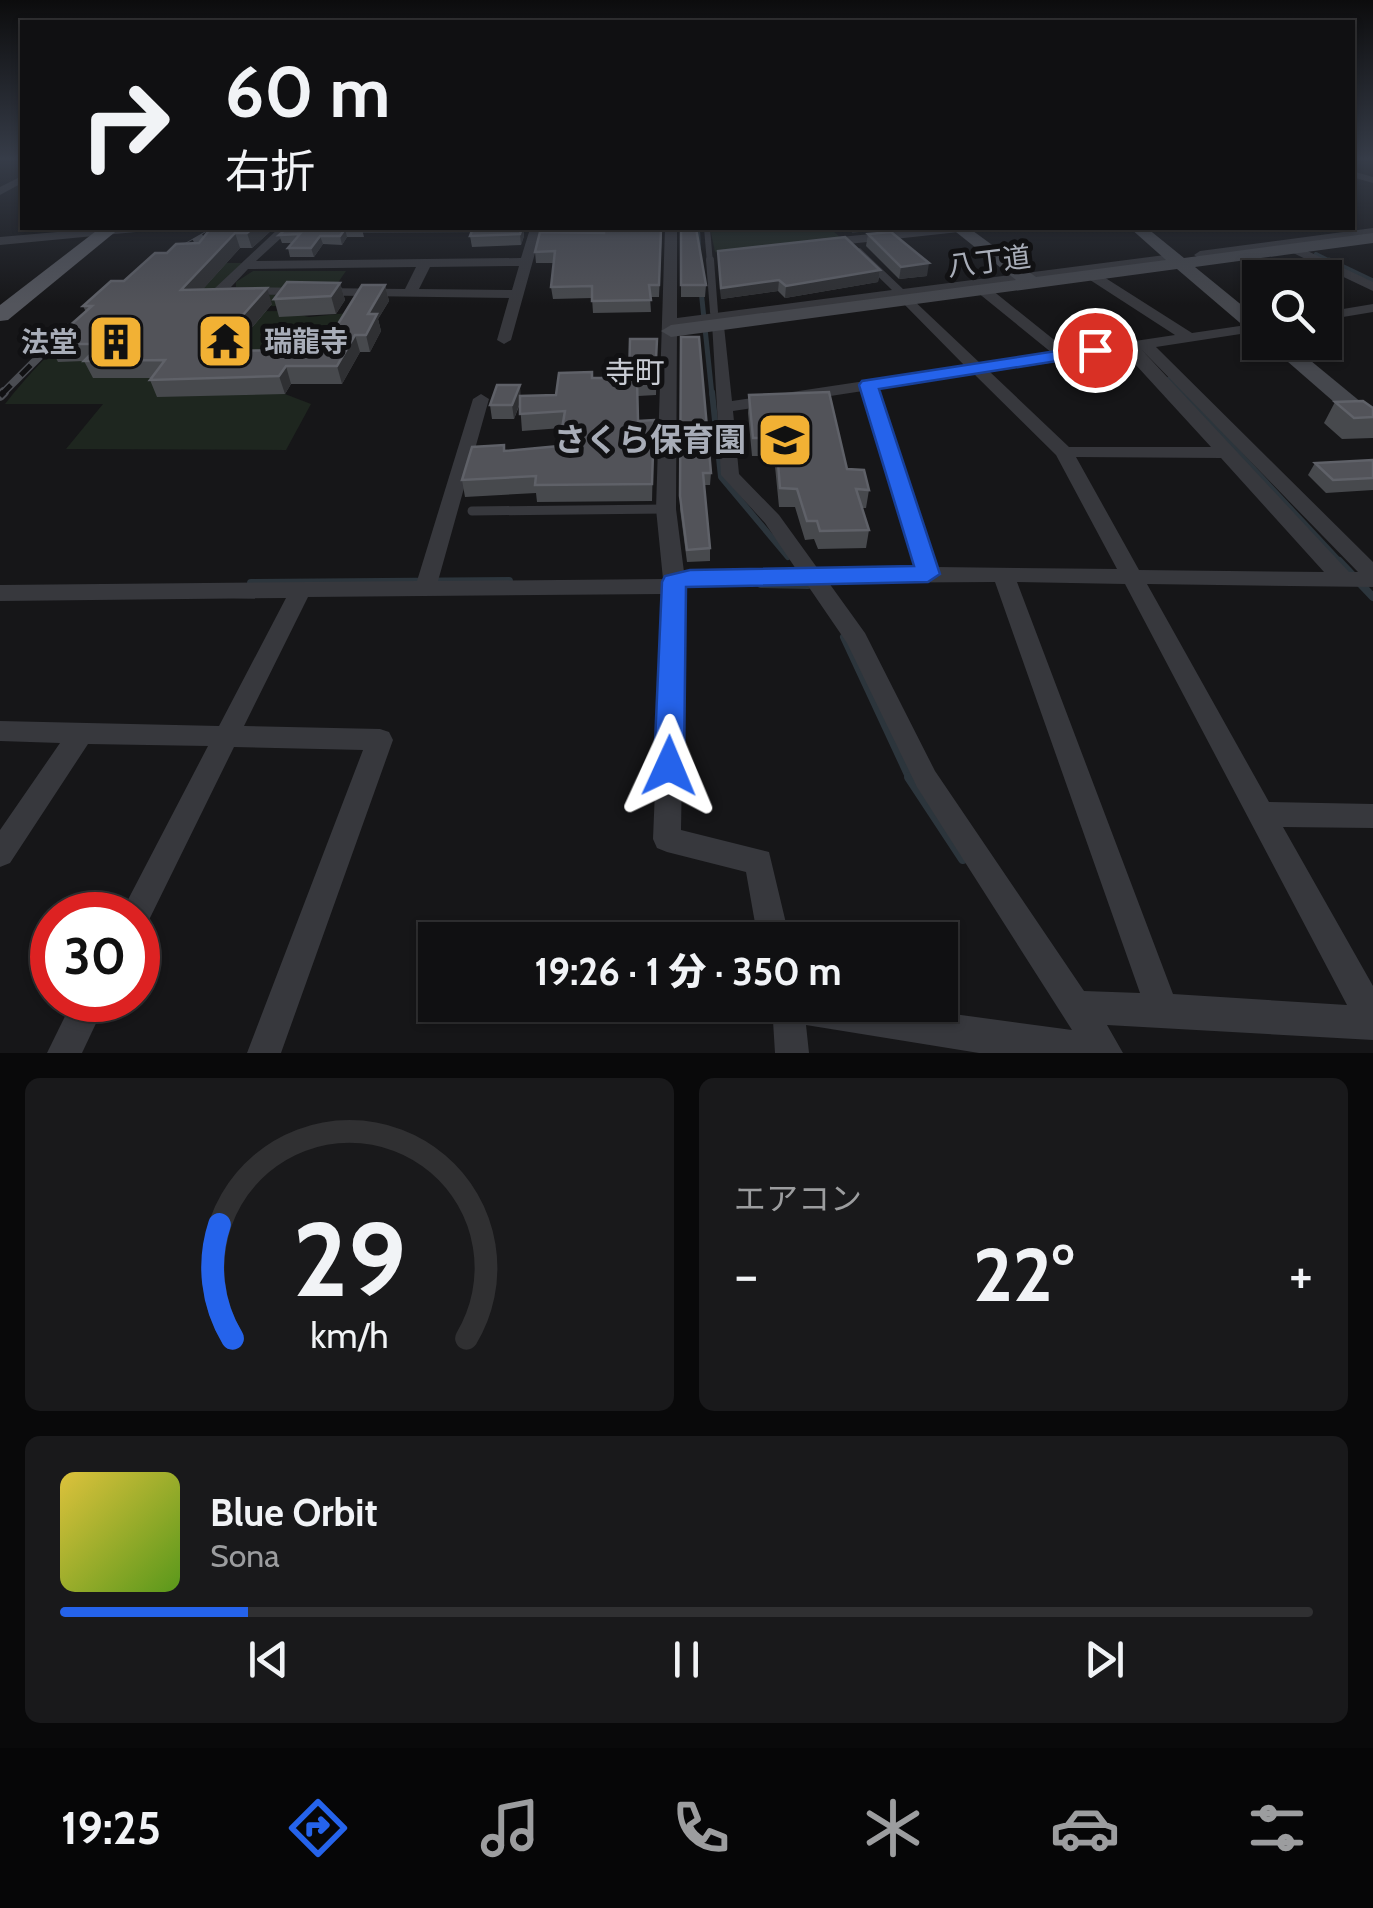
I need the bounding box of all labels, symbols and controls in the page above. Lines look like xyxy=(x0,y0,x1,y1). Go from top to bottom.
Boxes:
text: 60 m xyxy=(225,49,390,135)
icon: right xyxy=(60,60,190,190)
text: 右折 xyxy=(225,144,315,198)
street label: 八丁道 xyxy=(945,239,1033,283)
map controls xyxy=(1242,260,1342,360)
button: search xyxy=(1242,260,1342,360)
pin xyxy=(1053,308,1138,393)
temple icon: 瑞龍寺 xyxy=(195,311,255,371)
building icon: 法堂 xyxy=(86,312,146,372)
icon: arrive xyxy=(1068,323,1123,378)
place label: 瑞龍寺 xyxy=(264,324,348,358)
place label: 法堂 xyxy=(21,325,77,359)
district label: 寺町 xyxy=(605,354,665,391)
school or university icon: さくら保育園 xyxy=(755,410,815,470)
place label: さくら保育園 xyxy=(554,420,746,459)
position arrow xyxy=(617,714,721,818)
speed limit sign: 30 xyxy=(30,892,160,1022)
text: 19:26 · 1 分 · 350 m xyxy=(535,948,841,995)
text: エアコン xyxy=(734,1179,862,1218)
text: 29 xyxy=(293,1196,406,1322)
text: 22° xyxy=(973,1229,1074,1320)
text: − xyxy=(734,1241,758,1308)
text: + xyxy=(1289,1241,1313,1308)
text: km/h xyxy=(310,1314,389,1357)
text: Blue Orbit xyxy=(210,1489,378,1536)
text: Sona xyxy=(210,1536,280,1575)
icon: previous xyxy=(241,1632,296,1687)
icon: pause xyxy=(659,1632,714,1687)
icon: next xyxy=(1077,1632,1132,1687)
icon: directions xyxy=(283,1793,353,1863)
icon: music xyxy=(475,1793,545,1863)
icon: phone xyxy=(666,1793,736,1863)
icon: climate xyxy=(858,1793,928,1863)
icon: car xyxy=(1050,1793,1120,1863)
icon: filters xyxy=(1242,1793,1312,1863)
text: 19:25 xyxy=(61,1801,161,1855)

